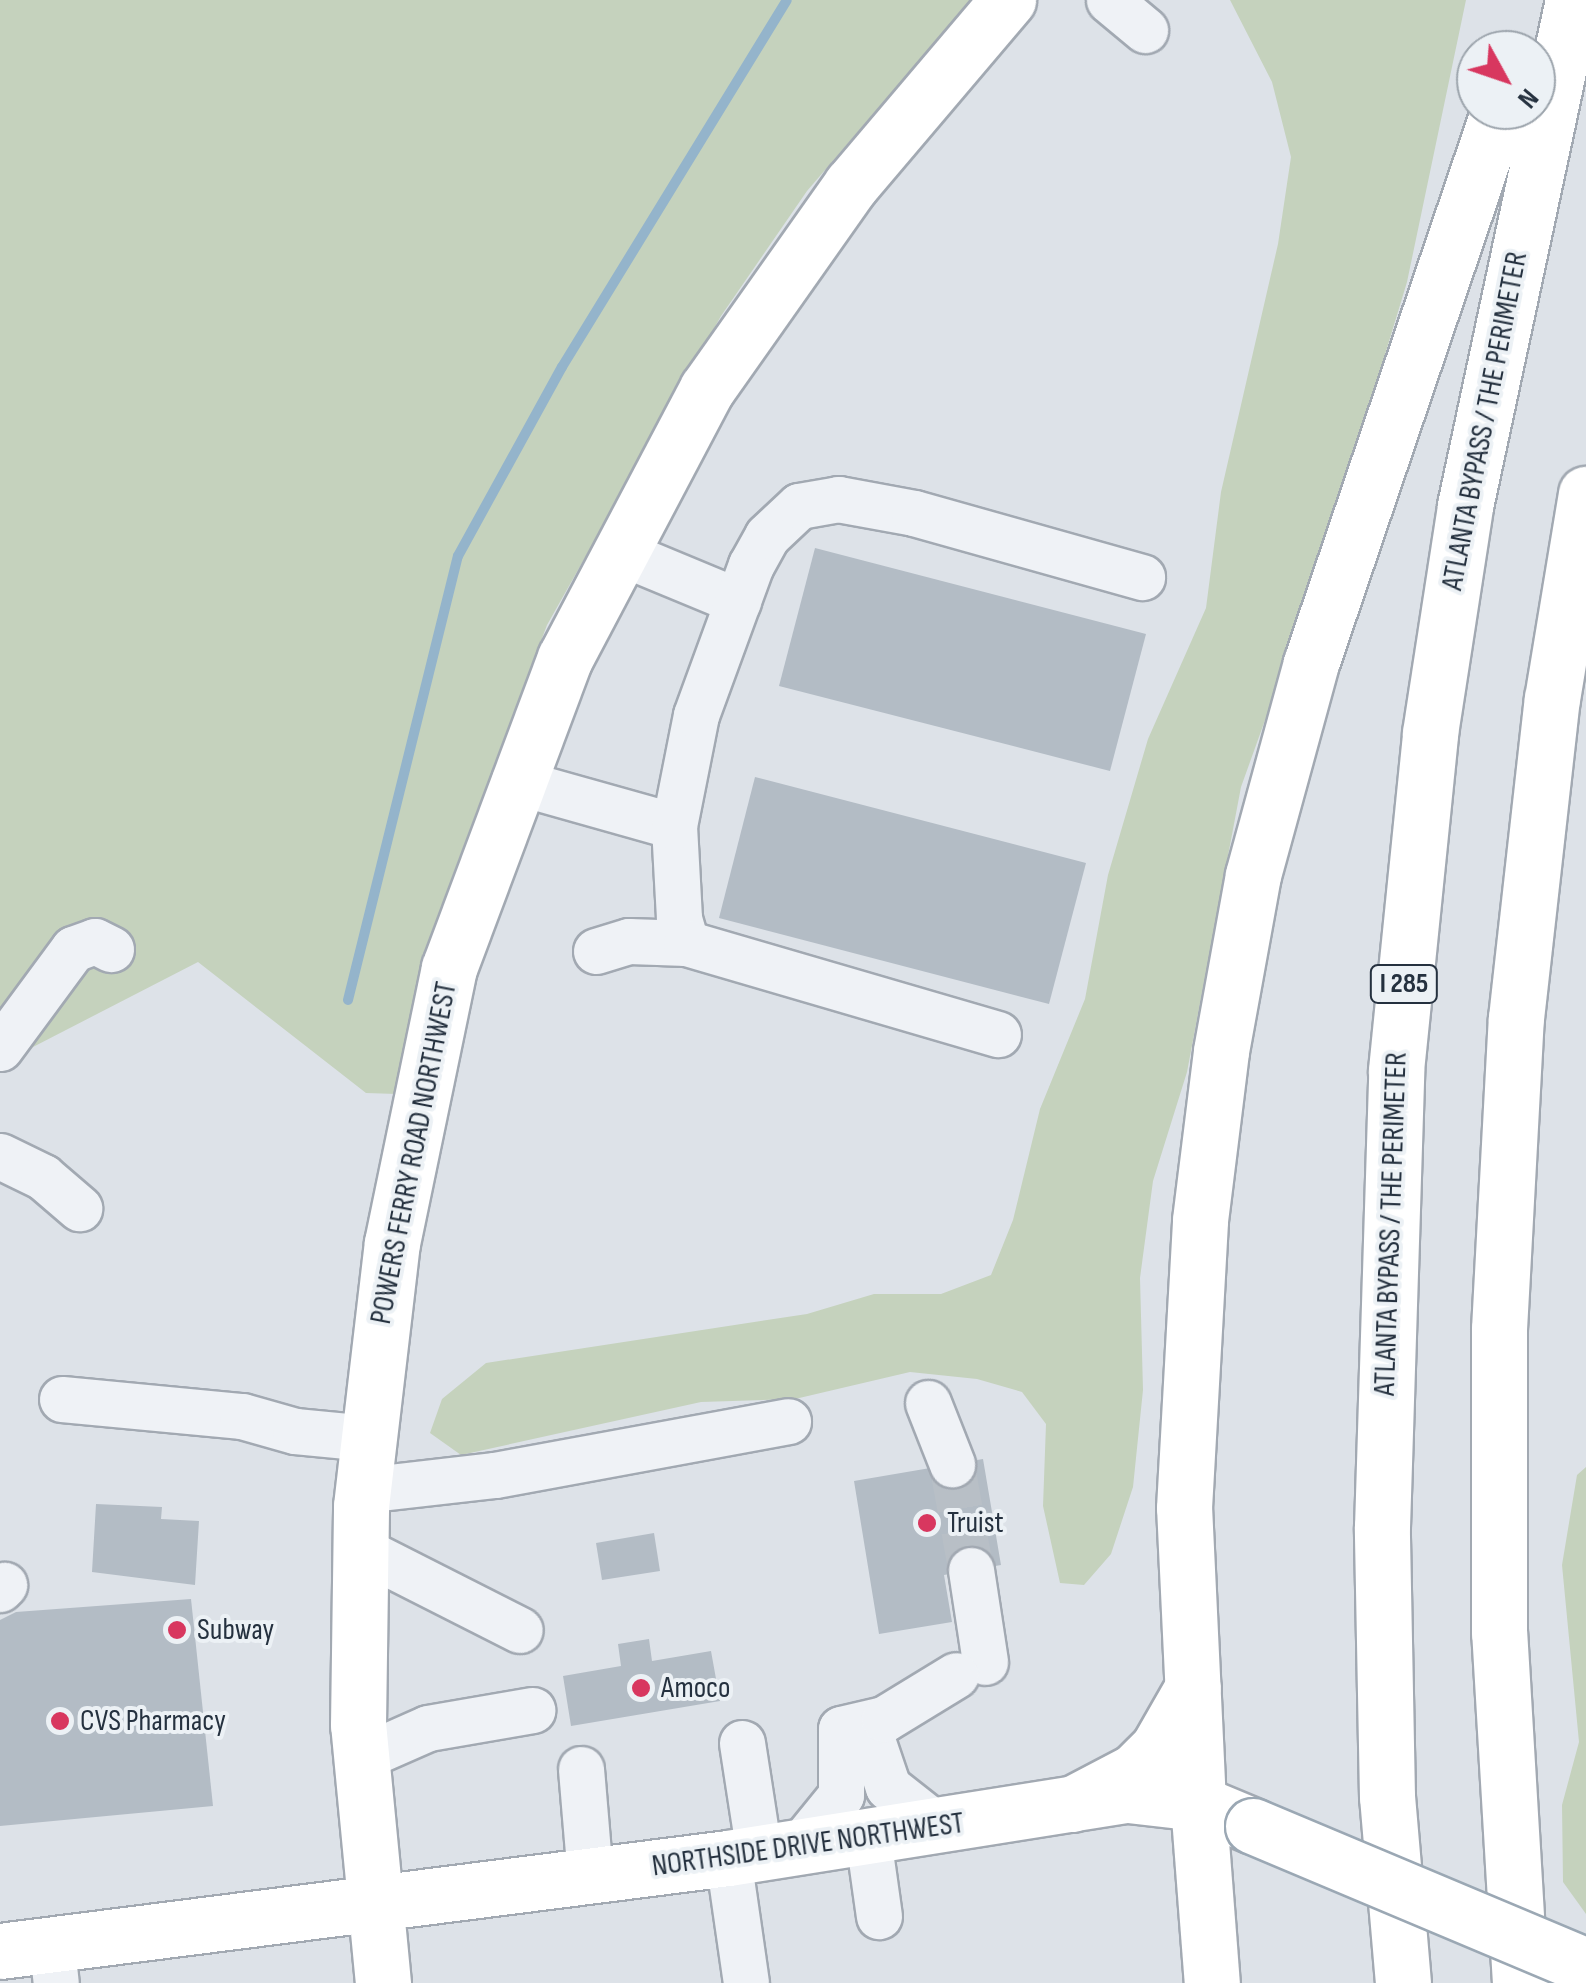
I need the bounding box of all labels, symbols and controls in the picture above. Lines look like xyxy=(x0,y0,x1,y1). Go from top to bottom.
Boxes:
north arrow xyxy=(1456,30,1556,130)
text: N xyxy=(1510,82,1545,115)
street label: ATLANTA BYPASS / THE PERIMETER xyxy=(1435,249,1535,593)
road number: I 285 xyxy=(1369,961,1439,1007)
street label: POWERS FERRY ROAD NORTHWEST xyxy=(363,979,465,1327)
street label: ATLANTA BYPASS / THE PERIMETER xyxy=(1367,1052,1415,1396)
place label: Truist xyxy=(947,1505,1004,1541)
marker: Truist xyxy=(916,1512,938,1534)
place label: Subway xyxy=(197,1612,274,1648)
marker: Subway xyxy=(166,1619,188,1641)
place label: Amoco xyxy=(661,1670,730,1706)
marker: Amoco xyxy=(630,1677,652,1699)
place label: CVS Pharmacy xyxy=(80,1703,226,1739)
marker: CVS Pharmacy xyxy=(49,1710,71,1732)
street label: NORTHSIDE DRIVE NORTHWEST xyxy=(650,1805,966,1885)

